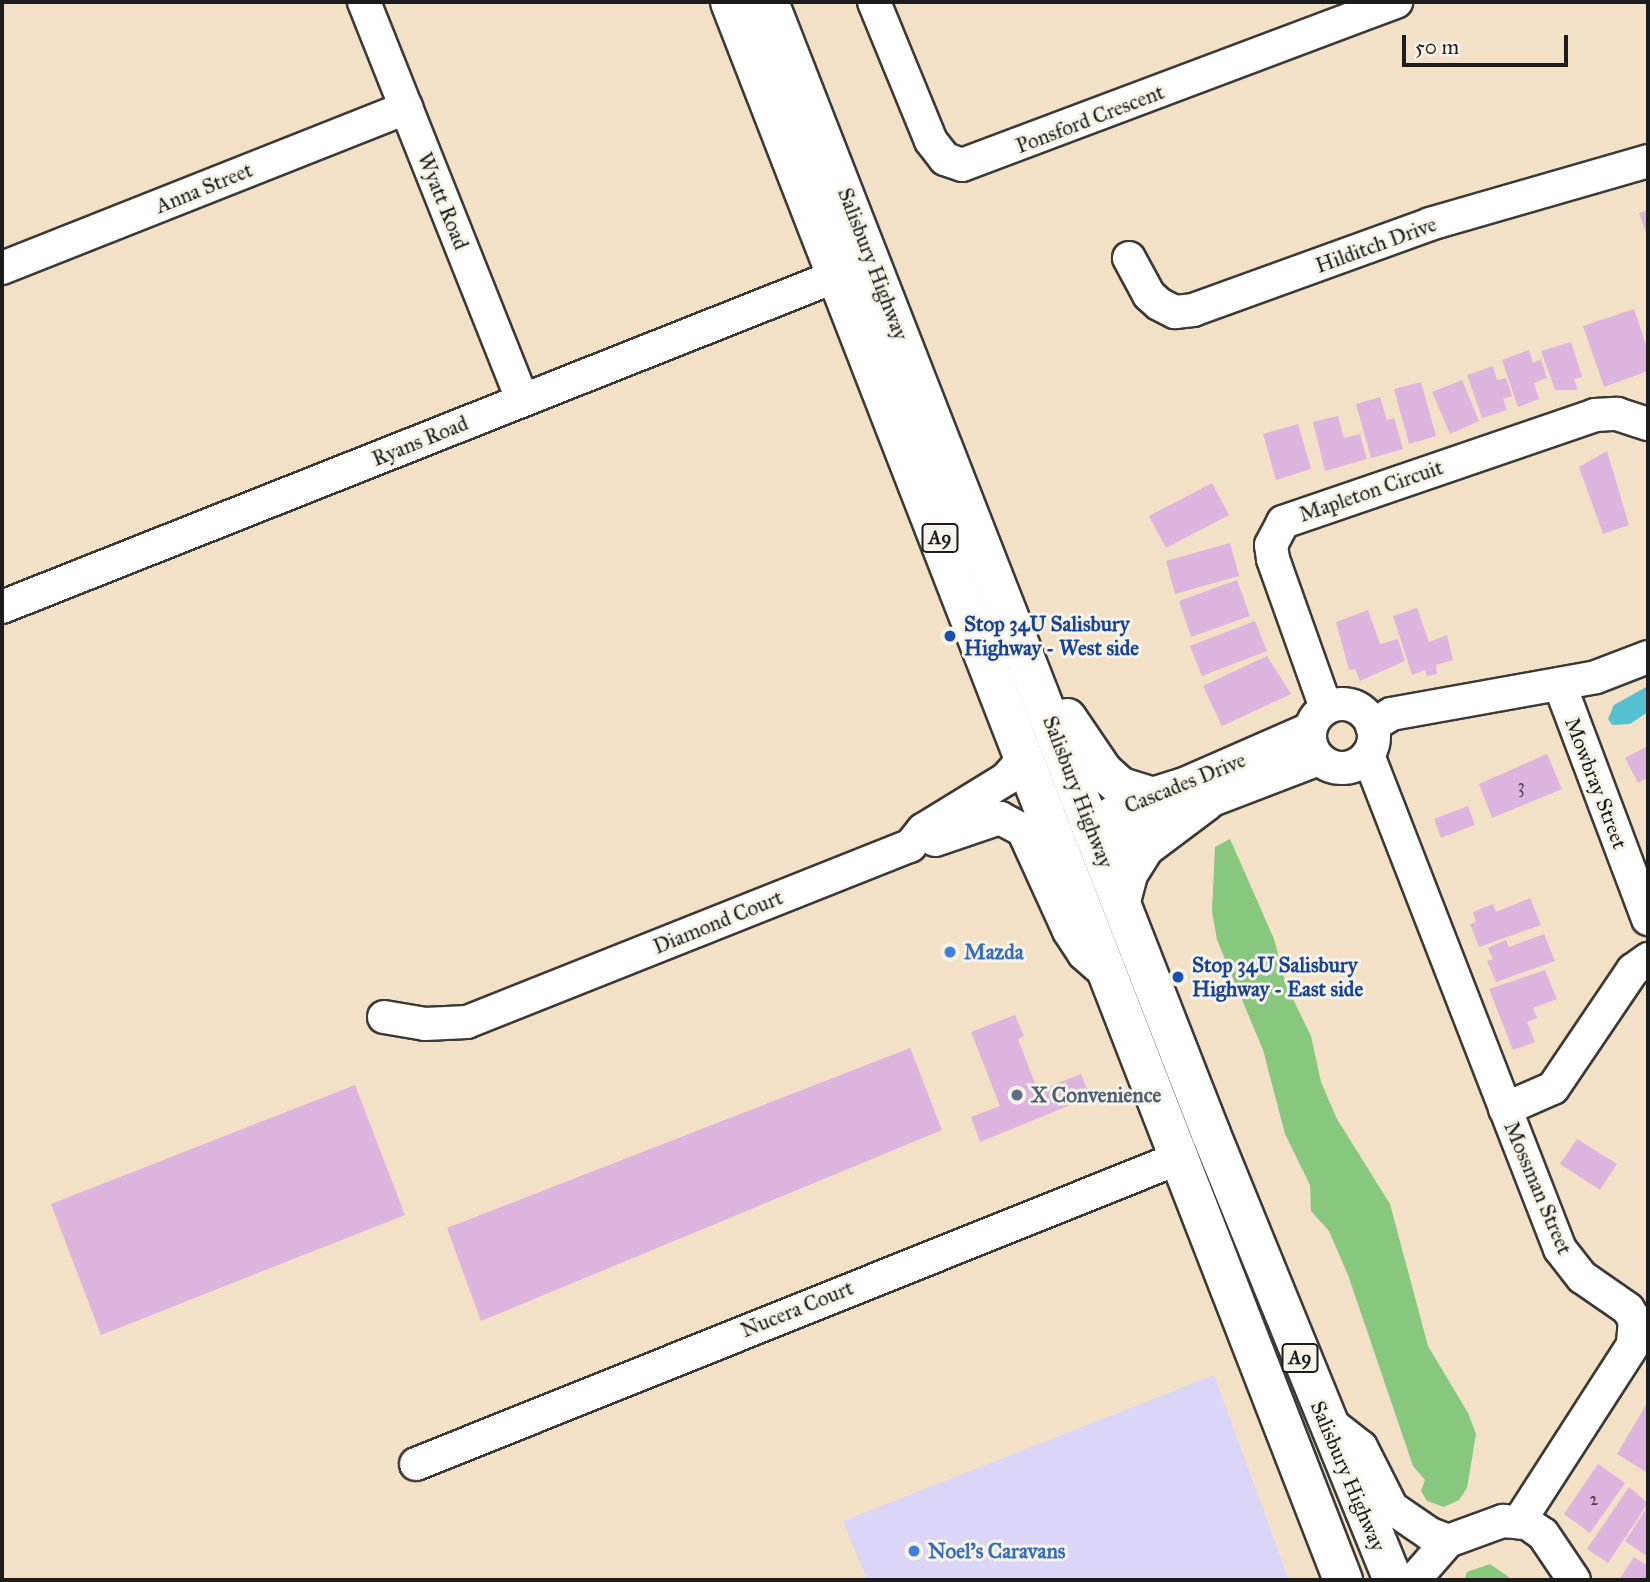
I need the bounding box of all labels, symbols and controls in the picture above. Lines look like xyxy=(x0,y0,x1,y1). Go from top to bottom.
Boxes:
scale bar xyxy=(1405,21,1571,65)
text: 50 m xyxy=(1415,34,1459,60)
street label: Ponsford Crescent xyxy=(1012,79,1168,159)
street label: Wyatt Road xyxy=(412,149,474,253)
street label: Anna Street xyxy=(152,157,256,219)
street label: Salisbury Highway xyxy=(832,184,914,344)
street label: Hilditch Drive xyxy=(1312,211,1440,279)
street label: Ryans Road xyxy=(368,410,472,472)
street label: Mapleton Circuit xyxy=(1296,455,1446,527)
road number: A9 xyxy=(921,523,959,554)
place label: Stop 34U Salisbury Highway - West side xyxy=(964,611,1139,661)
marker: Stop 34U Salisbury Highway - West side xyxy=(942,628,958,644)
street label: Salisbury Highway xyxy=(1037,712,1119,872)
street label: Mowbray Street xyxy=(1559,714,1633,852)
street label: Cascades Drive xyxy=(1121,747,1249,819)
house number: 3 xyxy=(1517,775,1525,797)
street label: Diamond Court xyxy=(650,885,786,959)
place label: Mazda xyxy=(964,939,1024,965)
marker: Mazda xyxy=(942,944,958,960)
place label: Stop 34U Salisbury Highway - East side xyxy=(1192,952,1363,1002)
marker: Stop 34U Salisbury Highway - East side xyxy=(1170,969,1186,985)
place label: X Convenience xyxy=(1031,1082,1161,1108)
marker: X Convenience xyxy=(1009,1087,1025,1103)
street label: Mossman Street xyxy=(1499,1118,1577,1258)
street label: Nucera Court xyxy=(737,1275,857,1343)
road number: A9 xyxy=(1281,1342,1319,1374)
street label: Salisbury Highway xyxy=(1305,1397,1391,1555)
house number: 2 xyxy=(1590,1488,1598,1510)
place label: Noel's Caravans xyxy=(928,1538,1066,1564)
marker: Noel's Caravans xyxy=(906,1543,922,1559)

